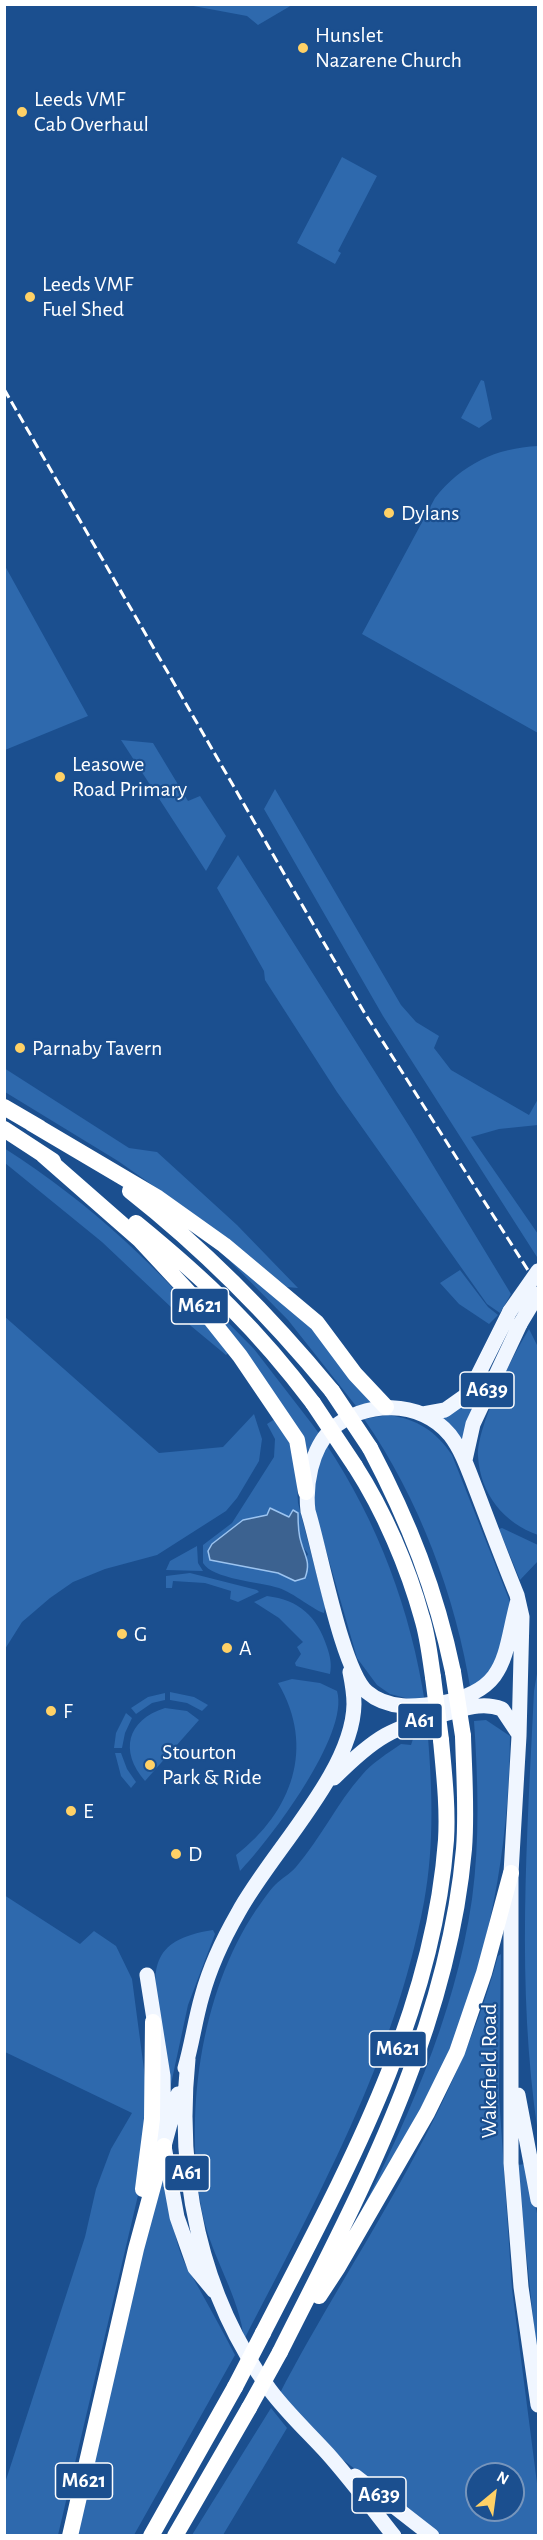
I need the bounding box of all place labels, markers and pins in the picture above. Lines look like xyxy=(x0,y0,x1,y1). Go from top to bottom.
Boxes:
place label: Hunslet Nazarene Church xyxy=(315,22,462,74)
marker: Hunslet Nazarene Church xyxy=(296,41,310,55)
place label: Leeds VMF Cab Overhaul xyxy=(34,86,149,138)
marker: Leeds VMF Cab Overhaul xyxy=(15,105,29,119)
place label: Leeds VMF Fuel Shed xyxy=(42,271,133,322)
marker: Leeds VMF Fuel Shed xyxy=(23,290,37,304)
place label: Dylans xyxy=(401,500,459,526)
marker: Dylans xyxy=(382,506,396,520)
place label: Leasowe Road Primary xyxy=(72,751,187,802)
marker: Leasowe Road Primary xyxy=(53,770,67,784)
place label: Parnaby Tavern xyxy=(32,1035,162,1061)
marker: Parnaby Tavern xyxy=(13,1041,27,1055)
place label: G xyxy=(134,1621,147,1647)
marker: G xyxy=(115,1627,129,1641)
place label: A xyxy=(239,1635,252,1661)
marker: A xyxy=(220,1641,234,1655)
place label: F xyxy=(63,1698,73,1724)
marker: F xyxy=(44,1704,58,1718)
place label: Stourton Park & Ride xyxy=(162,1739,262,1790)
marker: Stourton Park & Ride xyxy=(143,1758,157,1772)
place label: E xyxy=(83,1798,94,1824)
marker: E xyxy=(64,1804,78,1818)
place label: D xyxy=(188,1841,202,1867)
marker: D xyxy=(169,1847,183,1861)

